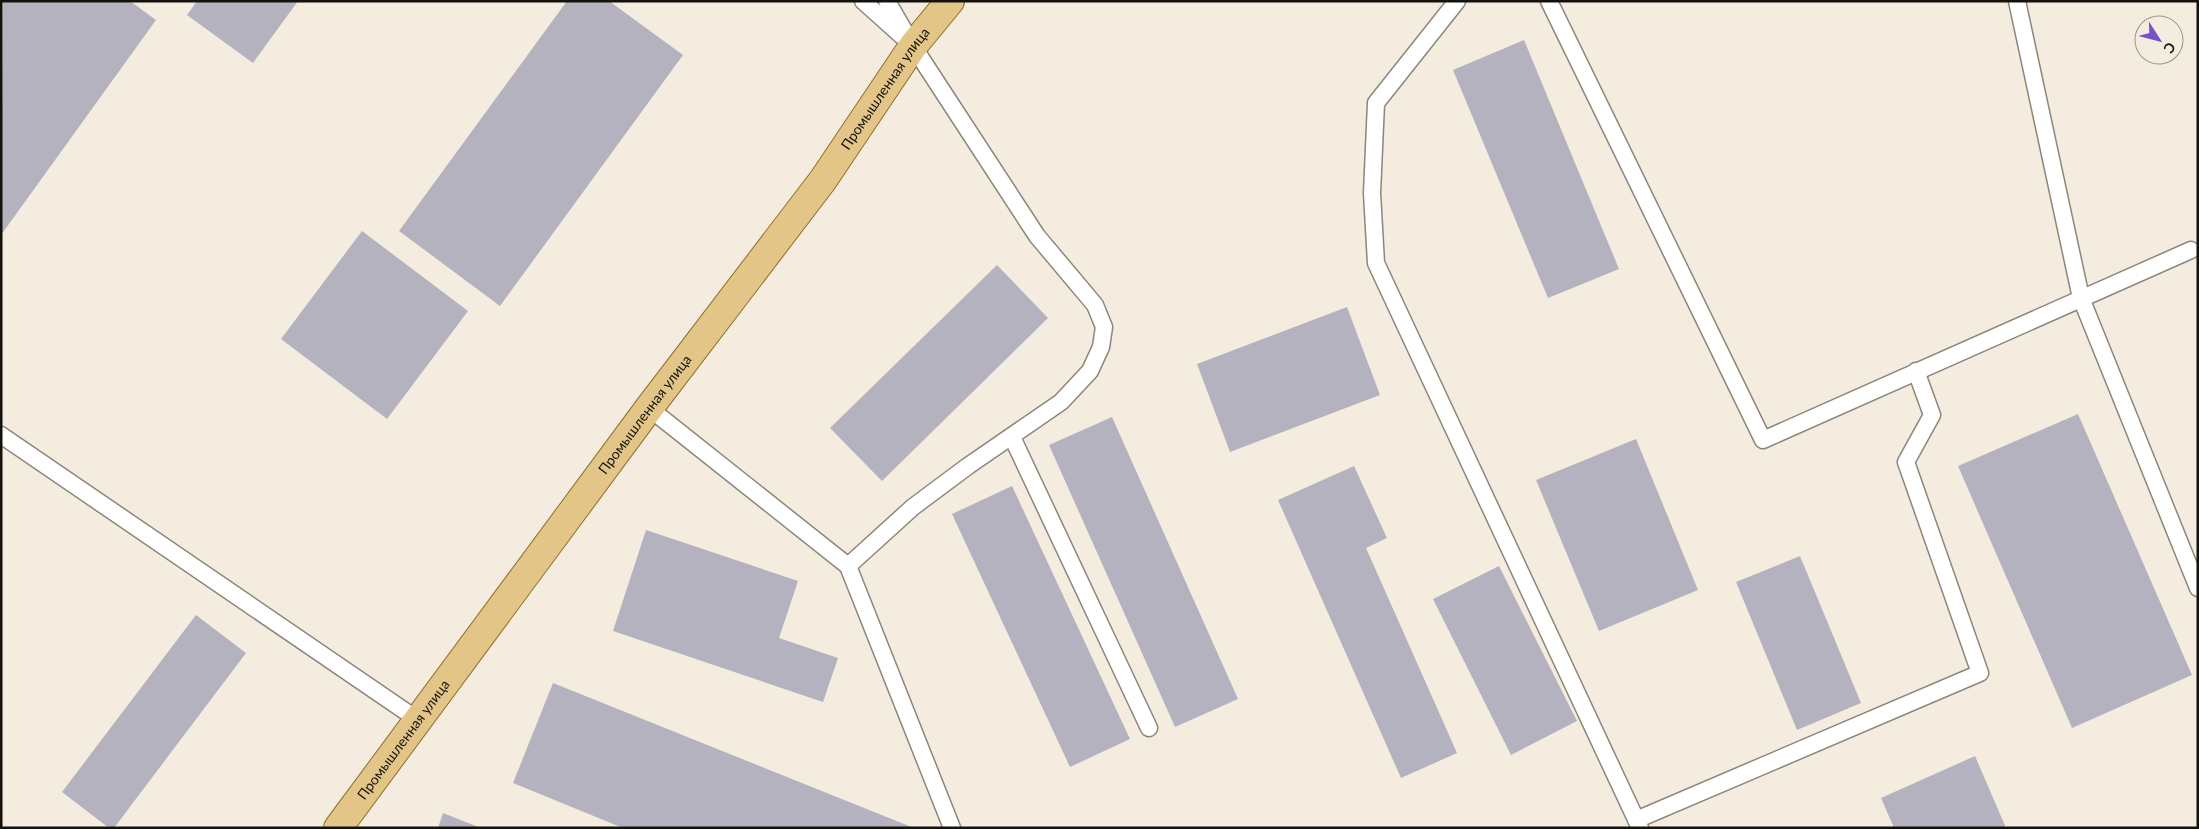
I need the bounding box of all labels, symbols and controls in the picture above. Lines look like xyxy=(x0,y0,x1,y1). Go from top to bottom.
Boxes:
north arrow xyxy=(2134,15,2184,65)
street label: Промышленная улица xyxy=(837,24,933,153)
text: С xyxy=(2160,39,2180,57)
street label: Промышленная улица xyxy=(594,351,695,477)
street label: Промышленная улица xyxy=(353,676,453,802)

